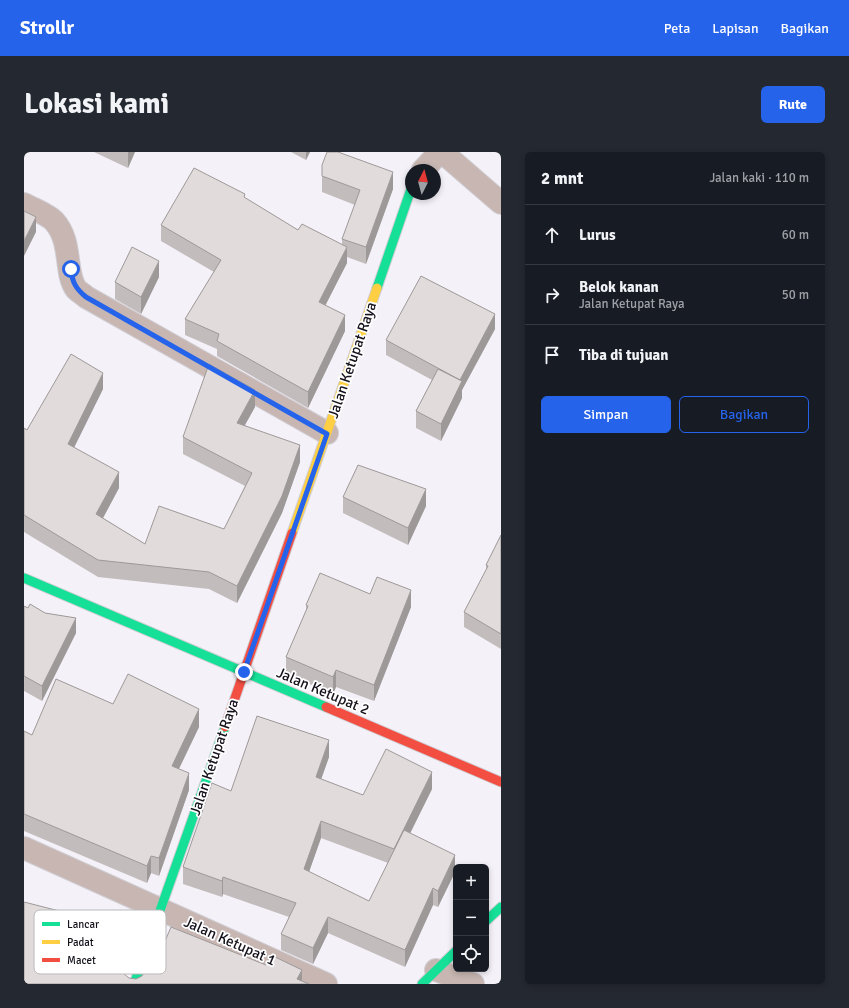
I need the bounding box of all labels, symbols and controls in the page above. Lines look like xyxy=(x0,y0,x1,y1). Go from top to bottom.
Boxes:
text: Strollr xyxy=(20,16,74,40)
text: Peta xyxy=(664,20,690,37)
text: Lapisan xyxy=(712,20,759,37)
text: Bagikan xyxy=(781,20,829,37)
button: Rute xyxy=(761,86,825,123)
text: Lokasi kami xyxy=(24,87,169,121)
north arrow xyxy=(405,164,441,200)
text: 2 mnt xyxy=(541,168,583,189)
text: Jalan kaki · 110 m xyxy=(710,170,809,186)
icon: ahead xyxy=(541,224,563,246)
text: Lurus xyxy=(579,226,616,244)
text: 60 m xyxy=(782,227,809,243)
route start xyxy=(62,260,80,278)
text: Belok kanan xyxy=(579,278,659,296)
icon: right xyxy=(541,284,563,306)
text: 50 m xyxy=(782,287,809,303)
text: Jalan Ketupat Raya xyxy=(579,296,685,312)
street label: Jalan Ketupat Raya xyxy=(324,299,380,421)
icon: arrive xyxy=(541,344,563,366)
text: Tiba di tujuan xyxy=(579,346,669,364)
button: Simpan xyxy=(541,396,671,433)
button: Bagikan xyxy=(679,396,809,433)
route end xyxy=(235,663,253,681)
street label: Jalan Ketupat 2 xyxy=(274,663,372,719)
street label: Jalan Ketupat Raya xyxy=(186,696,242,818)
map controls xyxy=(453,864,489,972)
button: + xyxy=(453,864,489,900)
button: − xyxy=(453,900,489,936)
legend xyxy=(34,910,166,974)
street label: Jalan Ketupat 1 xyxy=(181,913,279,969)
text: Lancar xyxy=(67,918,99,931)
text: Padat xyxy=(67,936,94,949)
button: locate xyxy=(453,936,489,972)
text: Macet xyxy=(67,954,96,967)

